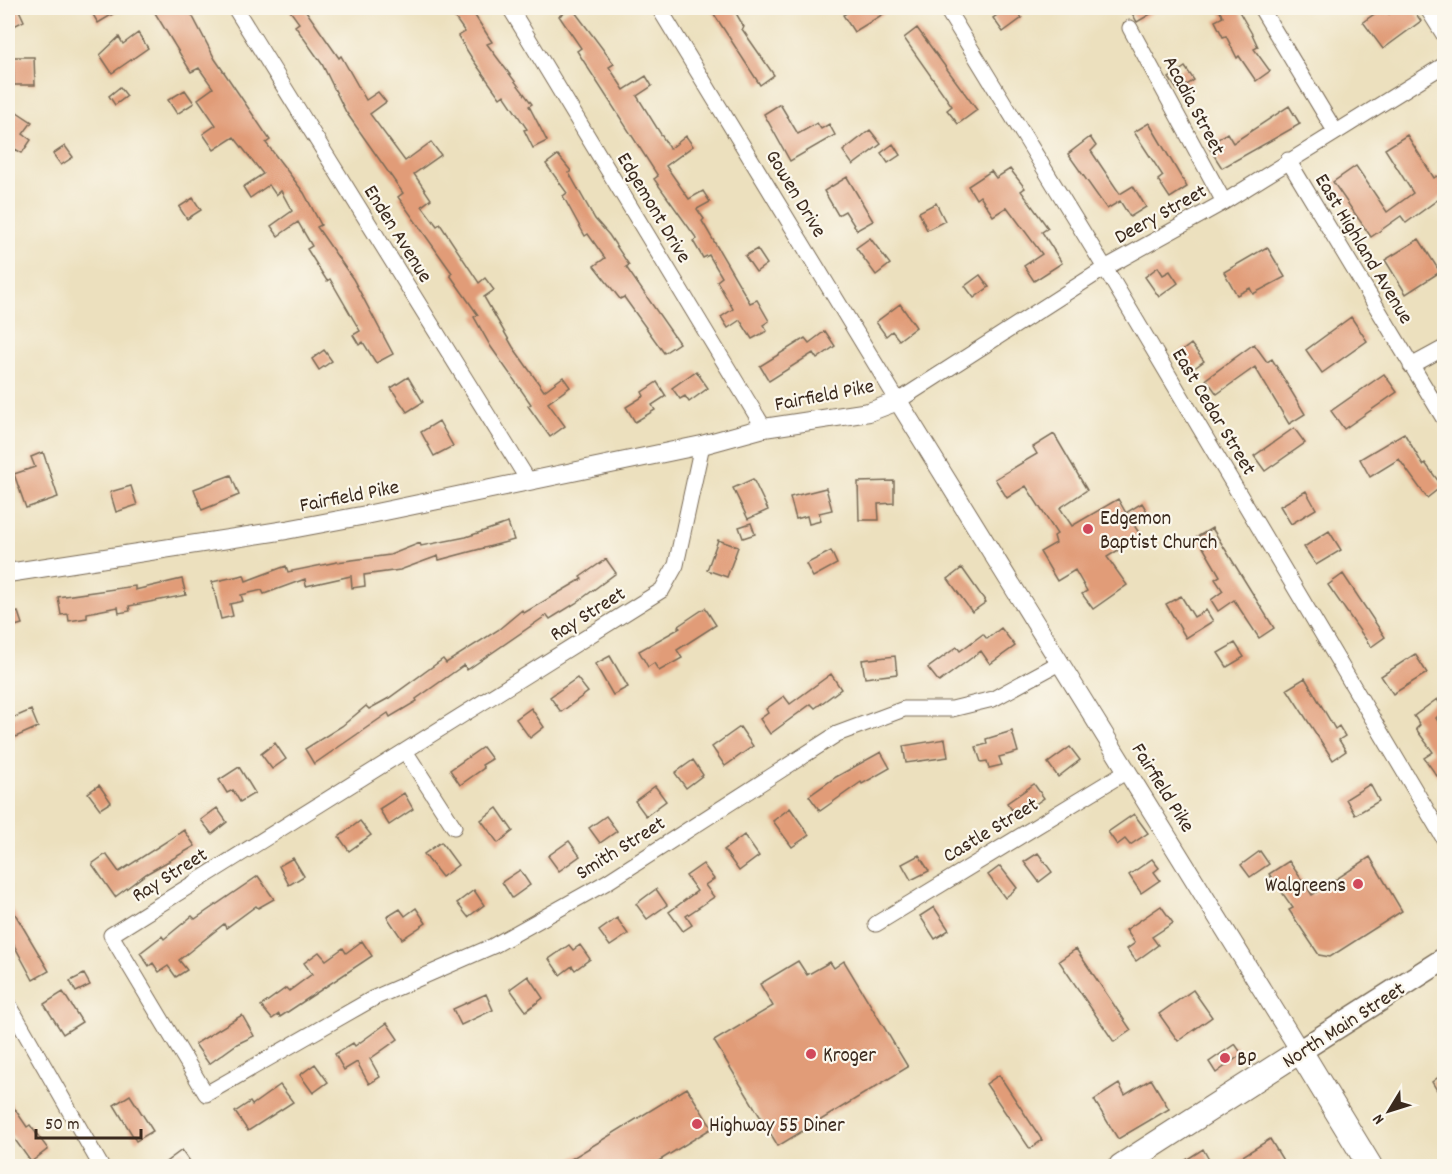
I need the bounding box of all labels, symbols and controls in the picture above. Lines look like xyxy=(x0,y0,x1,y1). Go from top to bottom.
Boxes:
street label: Acadia Street xyxy=(1153,51,1231,162)
street label: Gowen Drive xyxy=(756,145,832,244)
street label: Edgemont Drive xyxy=(608,148,697,270)
street label: East Highland Avenue xyxy=(1306,169,1419,330)
street label: Deery Street xyxy=(1110,178,1213,253)
street label: Enden Avenue xyxy=(355,180,438,289)
street label: East Cedar Street xyxy=(1163,343,1262,482)
street label: Fairfield Pike xyxy=(772,373,877,421)
street label: Fairfield Pike xyxy=(297,474,402,522)
place label: Edgemon Baptist Church xyxy=(1100,505,1217,559)
marker: Edgemon Baptist Church xyxy=(1081,522,1095,536)
street label: Ray Street xyxy=(545,580,633,651)
street label: Fairfield Pike xyxy=(1122,738,1201,839)
street label: Castle Street xyxy=(938,791,1045,872)
street label: Smith Street xyxy=(571,810,672,889)
street label: Ray Street xyxy=(127,841,215,912)
place label: Walgreens xyxy=(1265,872,1346,902)
marker: Walgreens xyxy=(1351,877,1365,891)
street label: North Main Street xyxy=(1277,975,1412,1078)
place label: Kroger xyxy=(823,1042,876,1072)
place label: BP xyxy=(1237,1046,1257,1076)
marker: Kroger xyxy=(804,1047,818,1061)
marker: BP xyxy=(1218,1051,1232,1065)
north arrow xyxy=(1359,1081,1419,1141)
scale bar xyxy=(36,1102,141,1140)
text: N xyxy=(1368,1108,1391,1129)
place label: Highway 55 Diner xyxy=(709,1112,845,1142)
text: 50 m xyxy=(45,1113,80,1138)
marker: Highway 55 Diner xyxy=(690,1117,704,1131)

